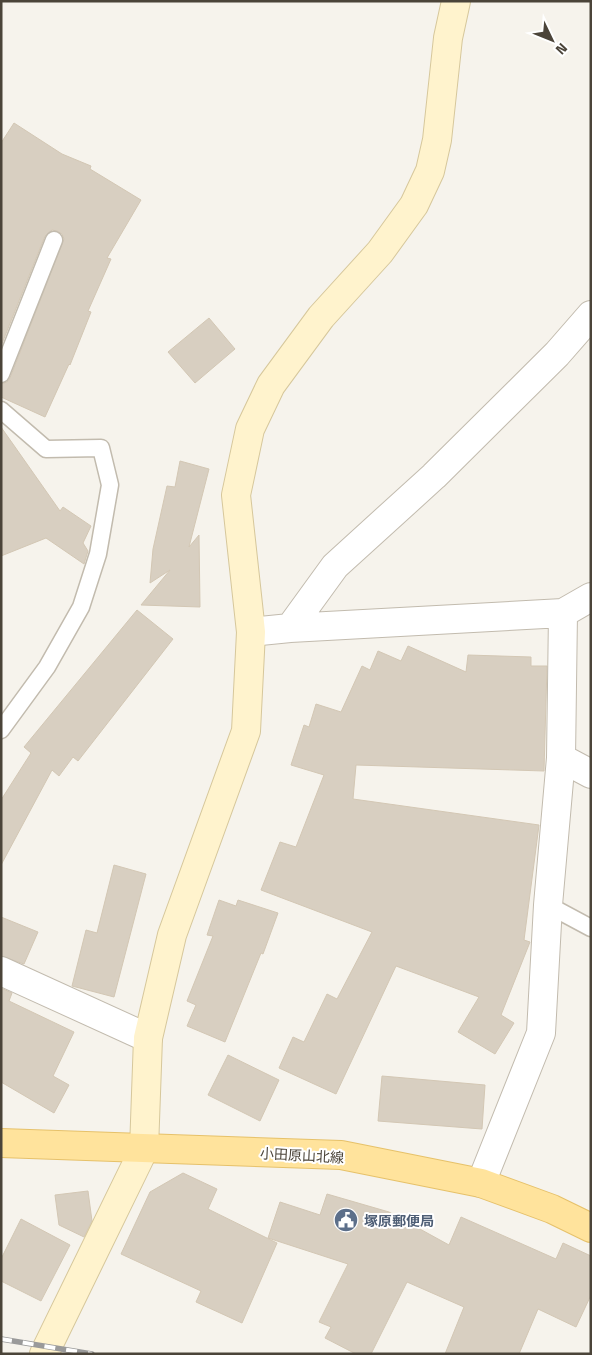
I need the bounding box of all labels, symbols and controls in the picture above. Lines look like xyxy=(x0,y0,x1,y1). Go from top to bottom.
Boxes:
north arrow xyxy=(527,15,577,65)
text: N xyxy=(551,38,573,60)
street label: 小田原山北線 xyxy=(260,1142,344,1168)
public building icon: 塚原郵便局 xyxy=(333,1207,359,1233)
place label: 塚原郵便局 xyxy=(364,1210,434,1231)

